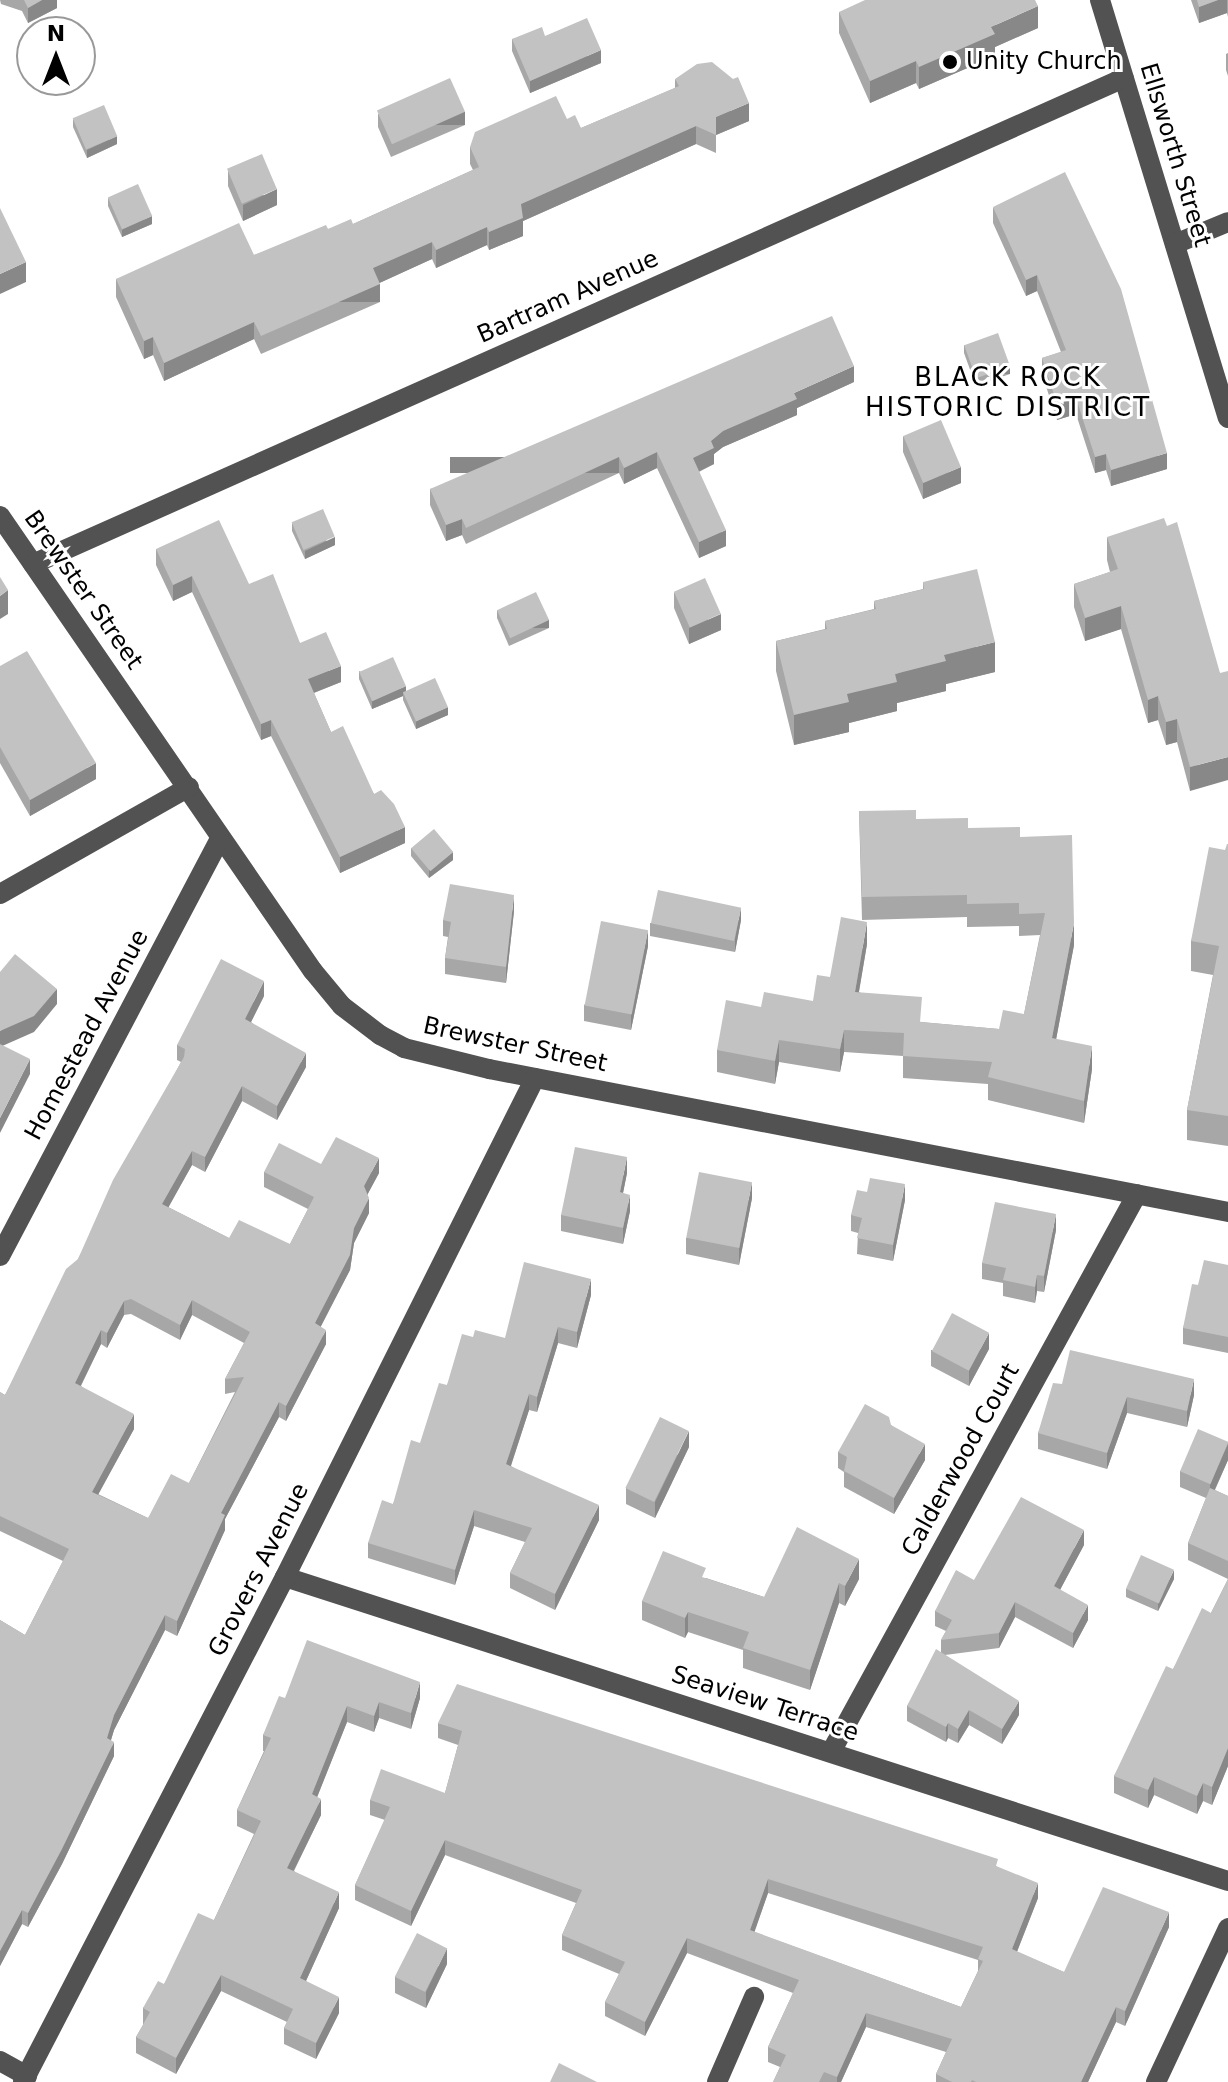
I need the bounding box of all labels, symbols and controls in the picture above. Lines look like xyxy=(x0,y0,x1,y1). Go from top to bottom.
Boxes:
north arrow xyxy=(16,16,96,96)
text: N xyxy=(47,21,65,46)
place label: Unity Church xyxy=(966,48,1122,76)
marker: Unity Church xyxy=(941,53,959,71)
street label: Ellsworth Street xyxy=(1133,60,1217,250)
street label: Bartram Avenue xyxy=(473,244,663,350)
district label: BLACK ROCK HISTORIC DISTRICT xyxy=(865,362,1151,424)
street label: Brewster Street xyxy=(17,505,149,675)
street label: Homestead Avenue xyxy=(19,925,155,1145)
street label: Brewster Street xyxy=(420,1011,610,1079)
street label: Calderwood Court xyxy=(896,1359,1026,1561)
street label: Grovers Avenue xyxy=(203,1478,315,1662)
street label: Seaview Terrace xyxy=(668,1660,862,1748)

